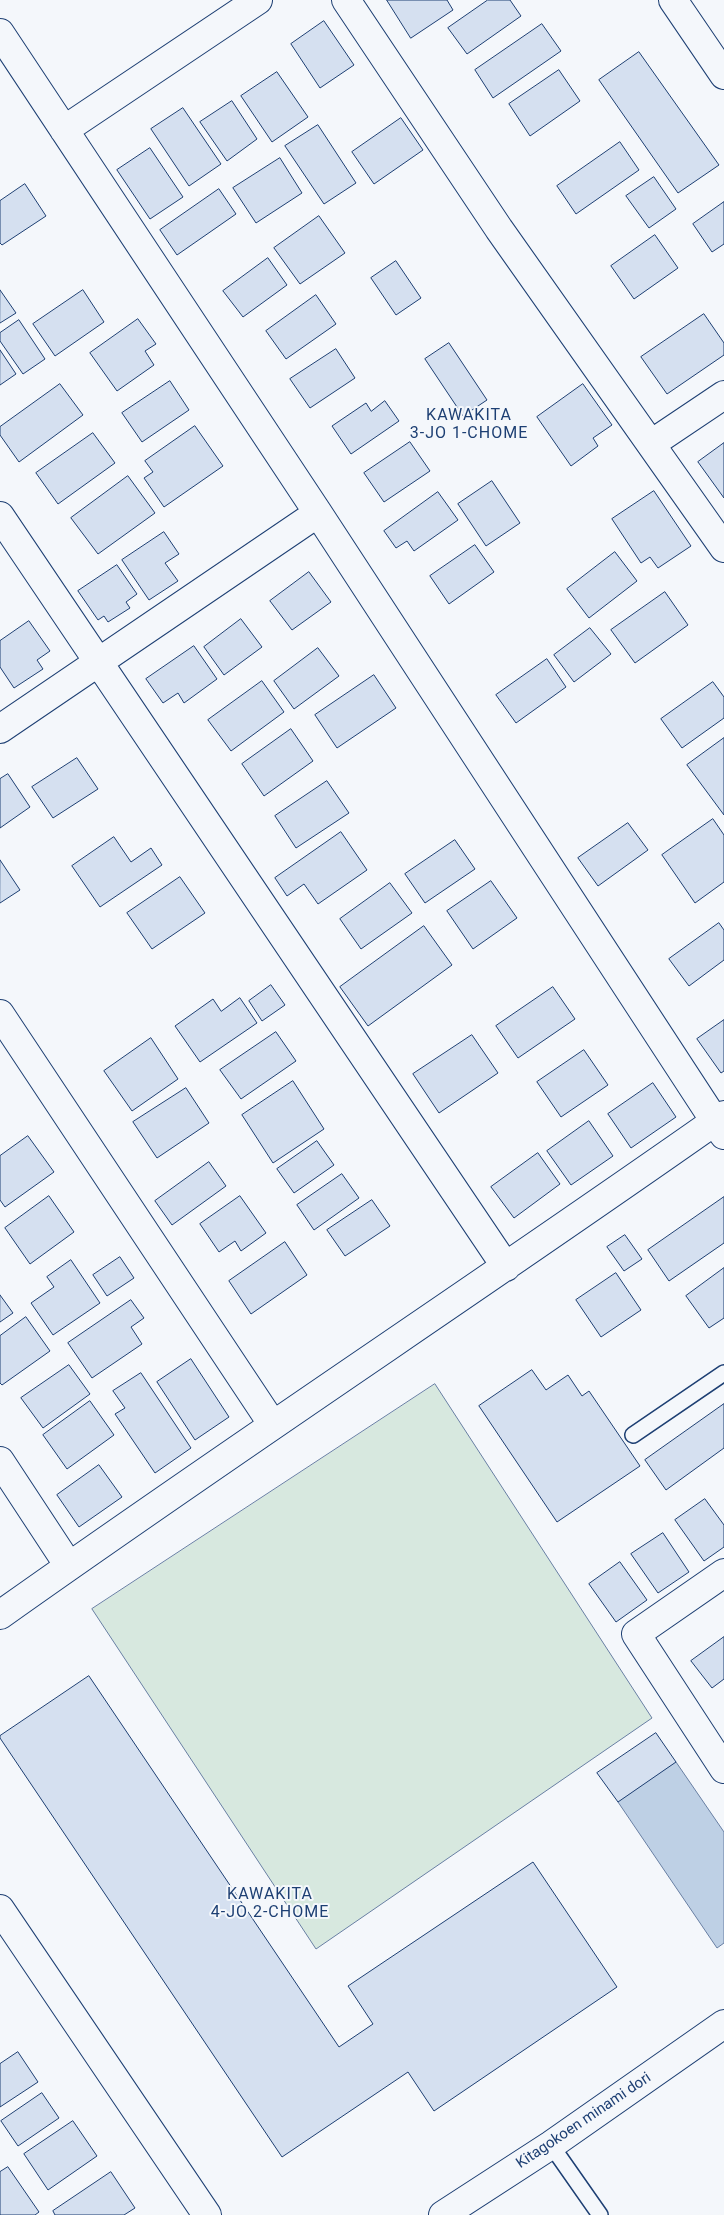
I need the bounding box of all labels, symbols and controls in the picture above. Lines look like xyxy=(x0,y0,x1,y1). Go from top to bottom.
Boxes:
district label: KAWAKITA 3-JO 1-CHOME xyxy=(408,406,530,444)
district label: KAWAKITA 4-JO 2-CHOME xyxy=(209,1885,331,1923)
street label: Kitagokoen minami dori xyxy=(513,2069,655,2173)

